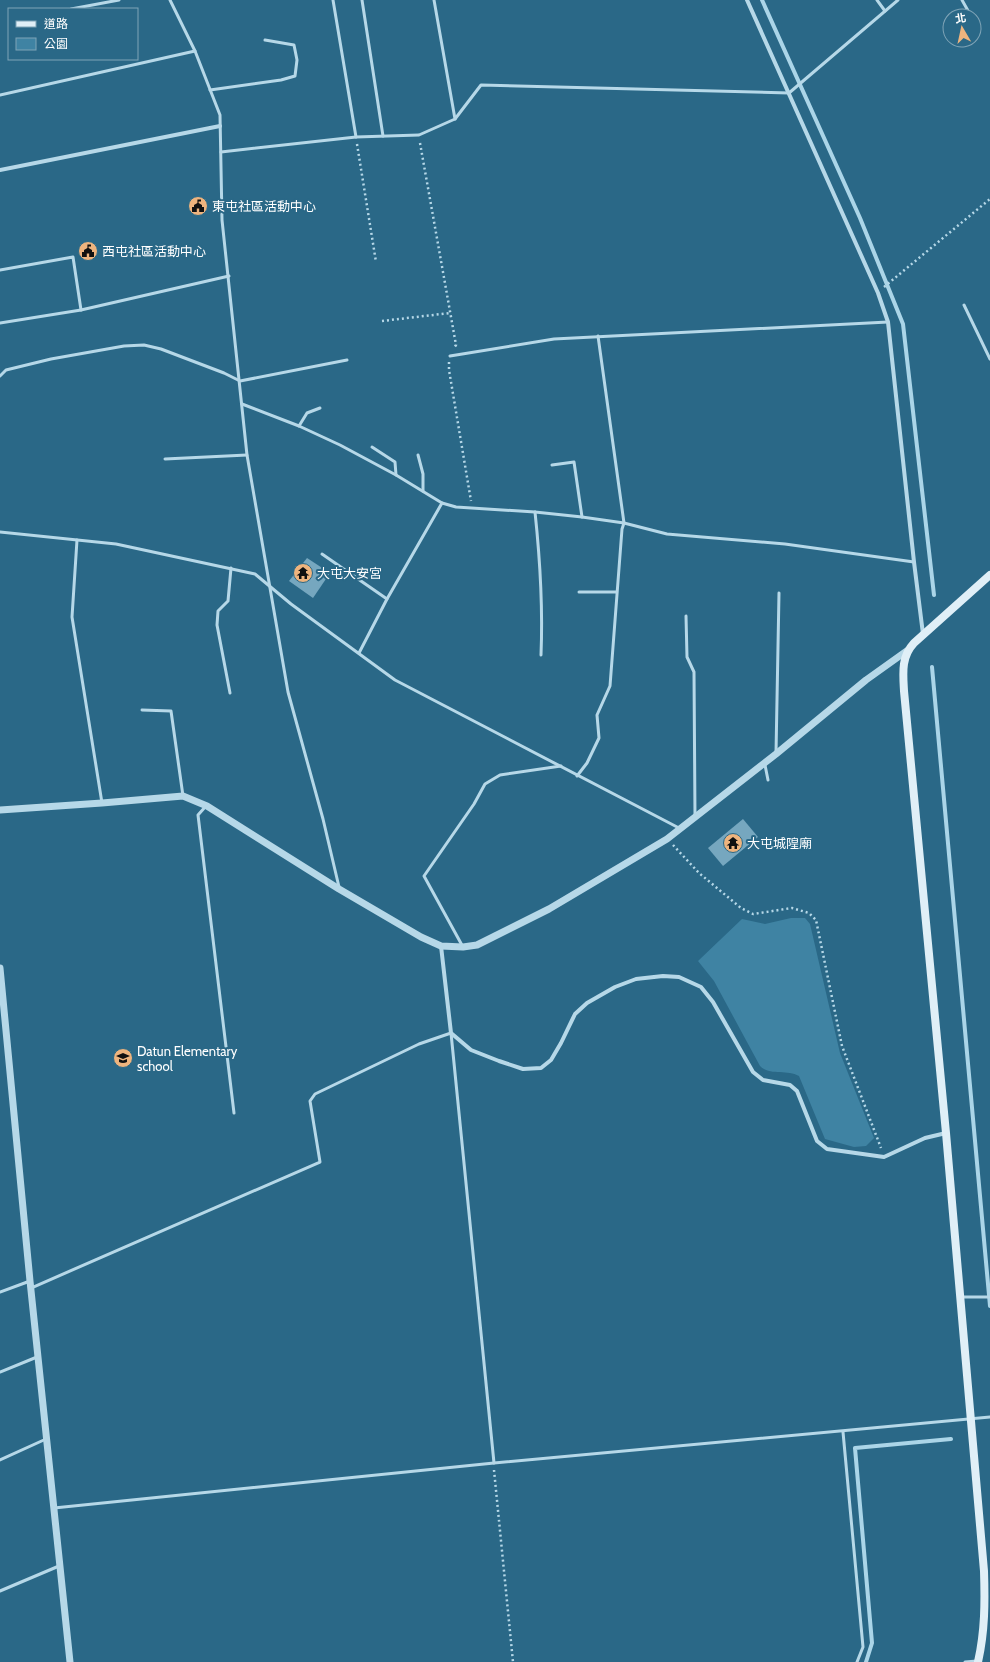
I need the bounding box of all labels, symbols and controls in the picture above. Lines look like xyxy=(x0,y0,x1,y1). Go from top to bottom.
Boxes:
legend xyxy=(8,8,138,60)
north arrow xyxy=(942,8,982,48)
text: 北 xyxy=(954,10,967,26)
text: 道路 xyxy=(44,16,68,31)
text: 公園 xyxy=(44,36,68,51)
public building icon: 東屯社區活動中心 xyxy=(187,195,209,217)
place label: 東屯社區活動中心 xyxy=(212,198,316,214)
public building icon: 西屯社區活動中心 xyxy=(77,240,99,262)
place label: 西屯社區活動中心 xyxy=(102,243,206,259)
temple icon: 大屯大安宮 xyxy=(292,562,314,584)
place label: 大屯大安宮 xyxy=(317,565,382,581)
temple icon: 大屯城隍廟 xyxy=(722,832,744,854)
place label: 大屯城隍廟 xyxy=(747,835,812,851)
place label: Datun Elementary school xyxy=(137,1043,238,1074)
school or university icon: Datun Elementary school xyxy=(112,1047,134,1069)

